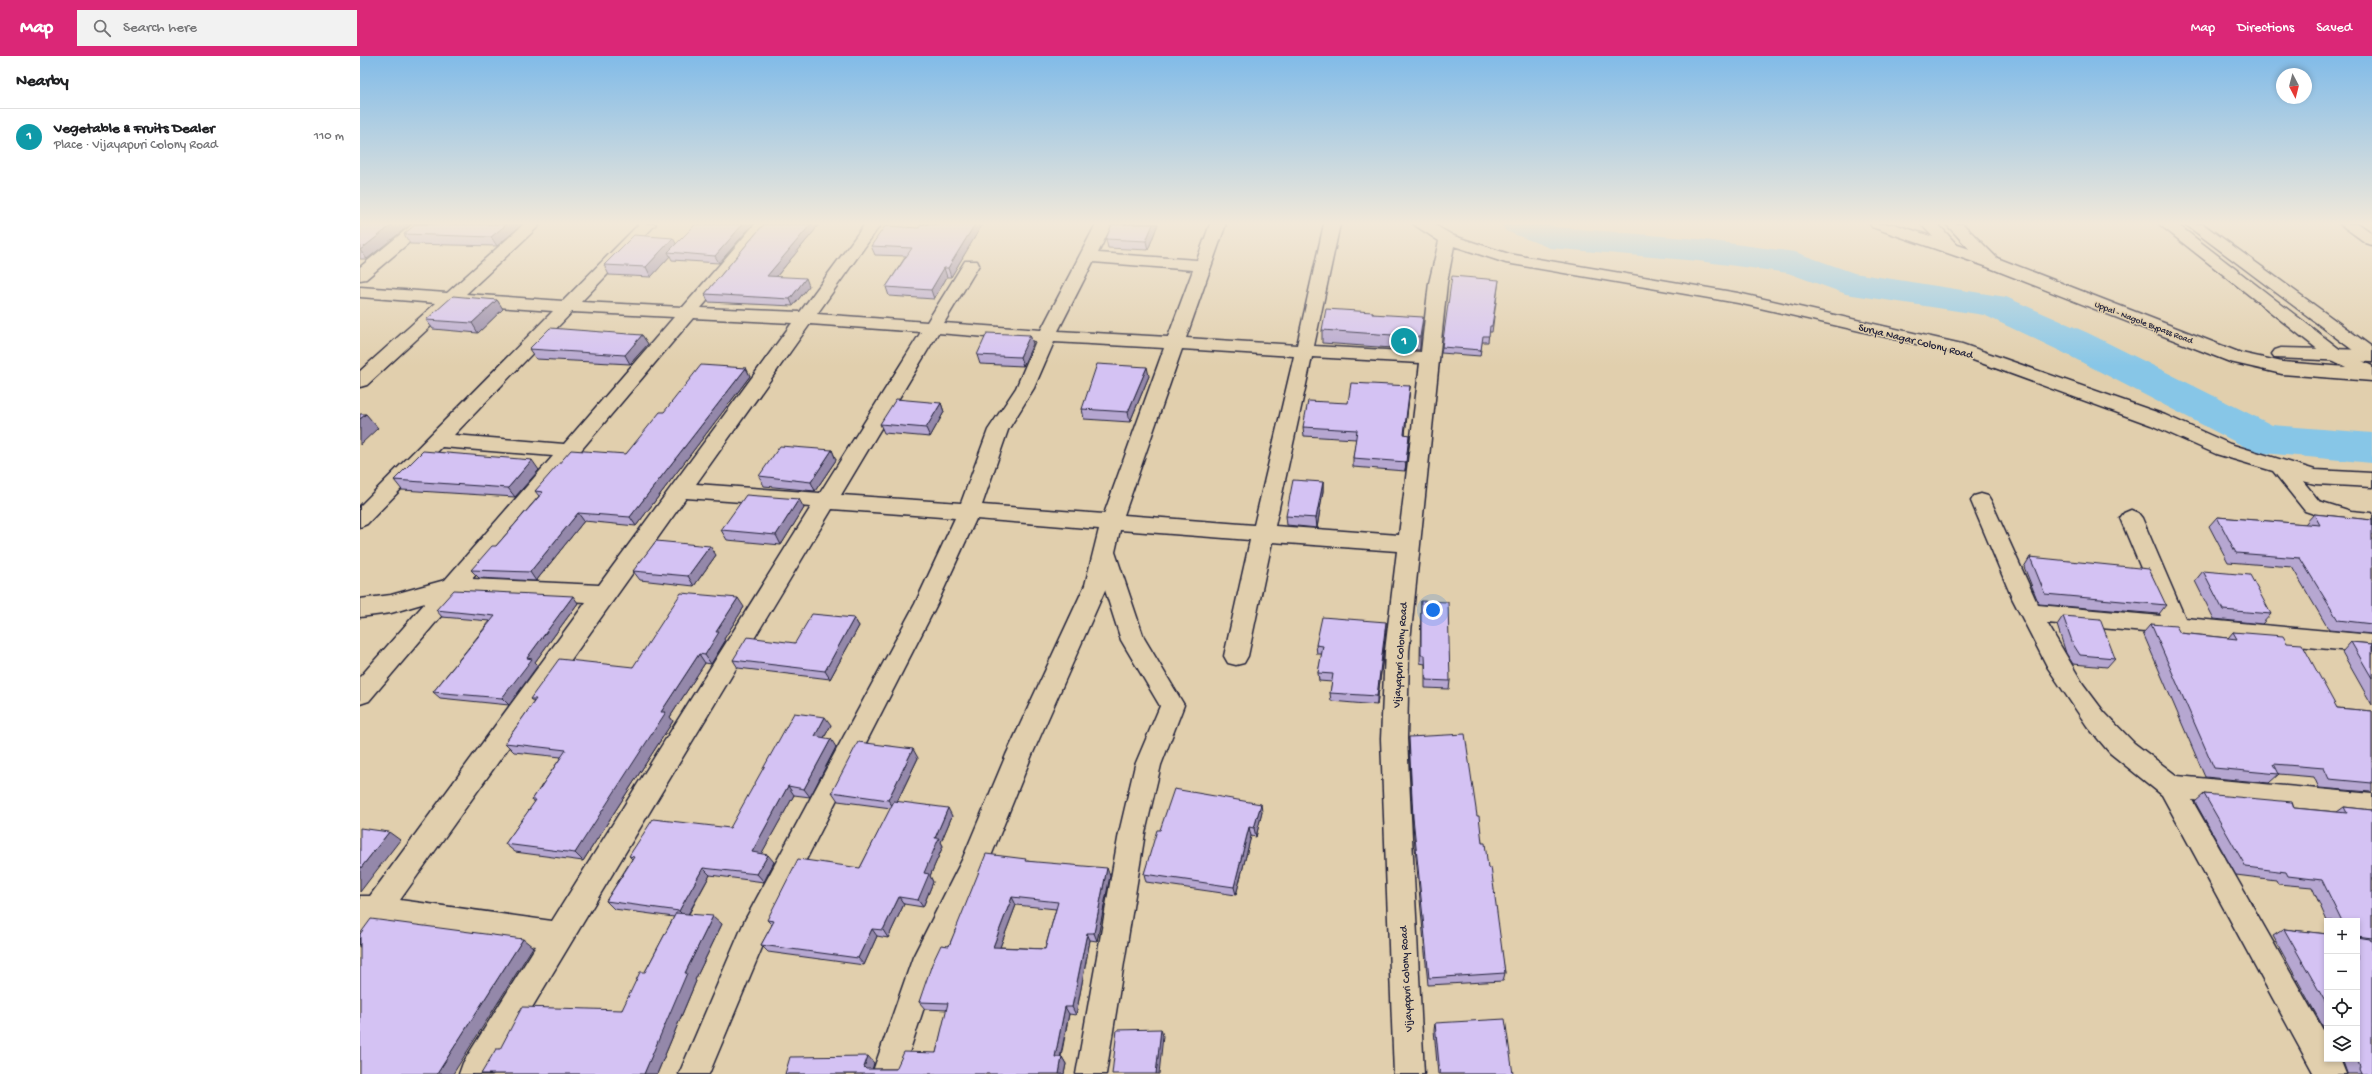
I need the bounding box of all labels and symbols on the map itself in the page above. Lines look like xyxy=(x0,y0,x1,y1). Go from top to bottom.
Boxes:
north arrow xyxy=(2276,68,2312,104)
street label: Uppal - Nagole Bypass Road xyxy=(2093,300,2195,348)
street label: Surya Nagar Colony Road xyxy=(1857,322,1975,362)
pin: 1 xyxy=(1391,326,1417,356)
street label: Vijayapuri Colony Road xyxy=(1391,600,1411,709)
your location xyxy=(1423,600,1443,620)
street label: Vijayapuri Colony Road xyxy=(1398,924,1416,1033)

